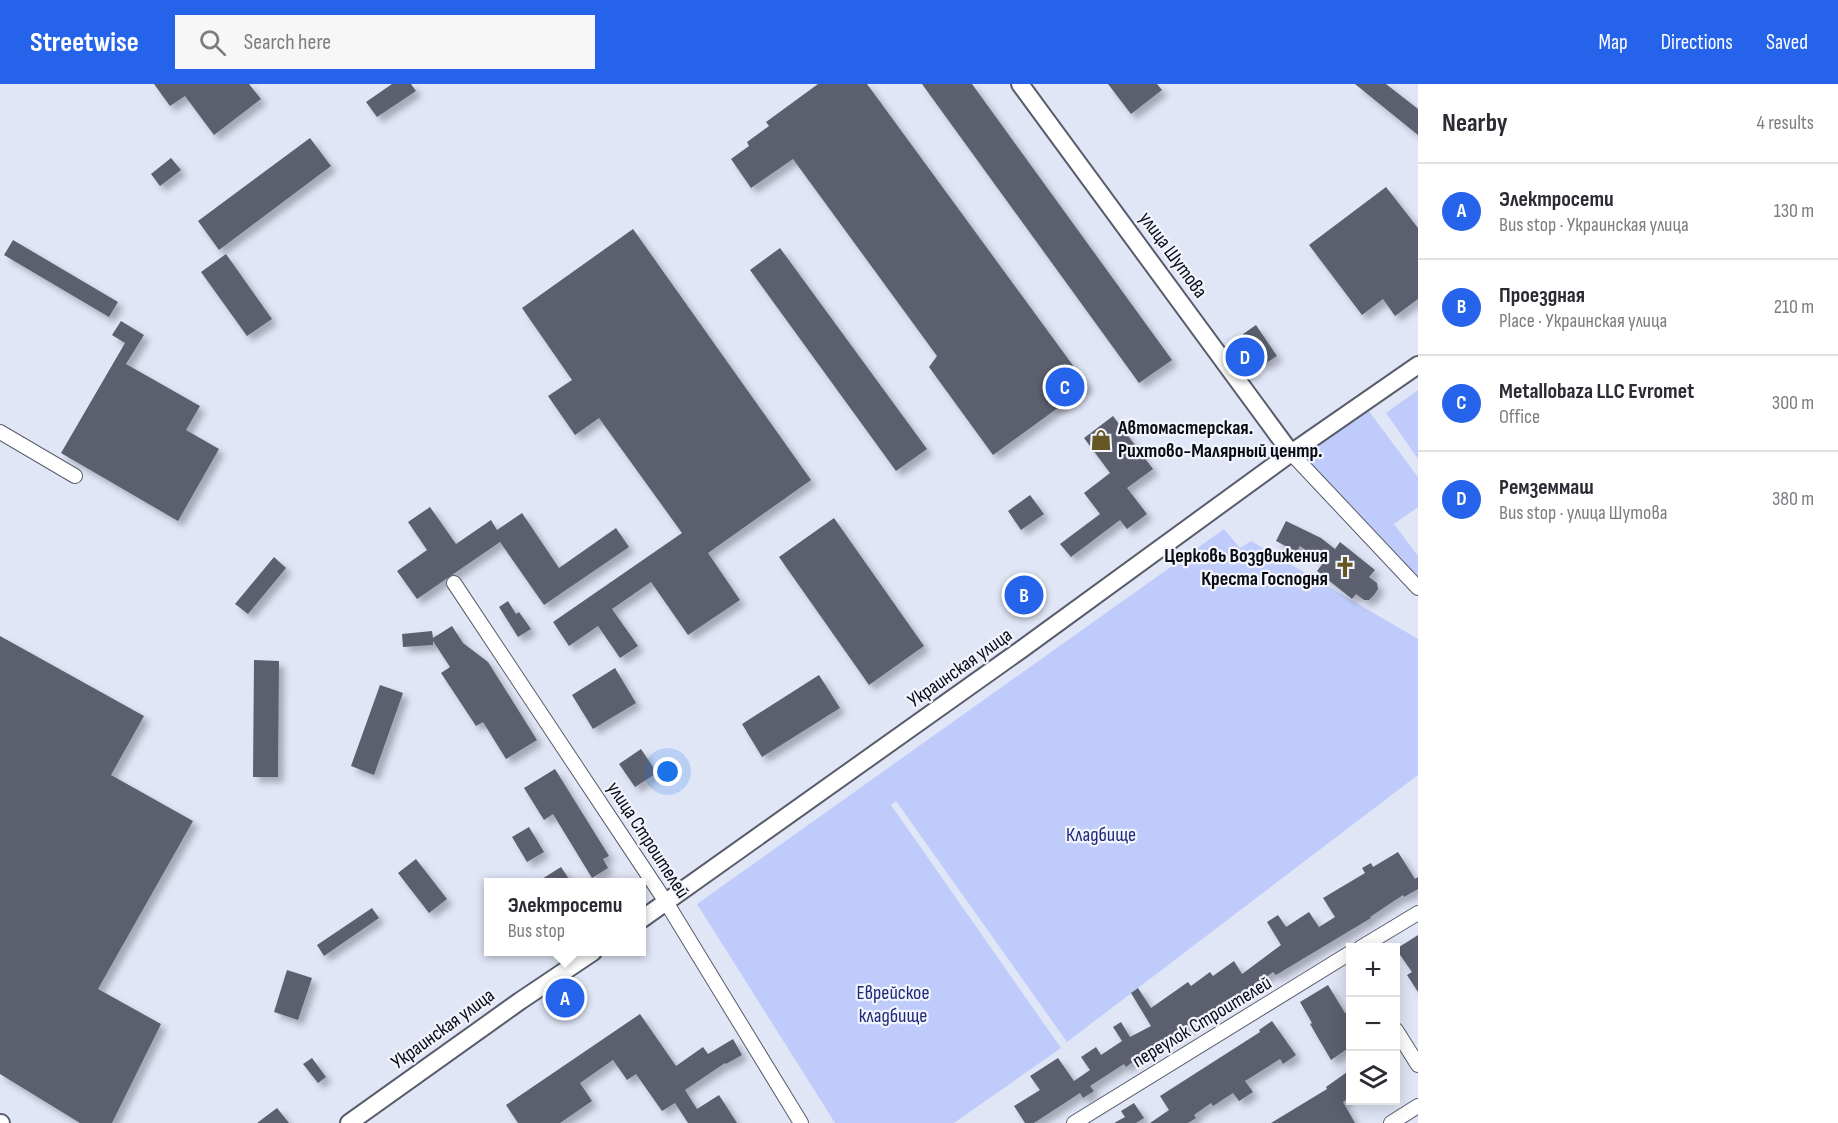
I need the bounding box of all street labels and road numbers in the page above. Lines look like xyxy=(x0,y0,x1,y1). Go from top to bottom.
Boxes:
street label: улица Шутова xyxy=(1134,207,1212,303)
street label: Украинская улица xyxy=(903,623,1017,713)
street label: улица Строителей xyxy=(601,777,695,903)
street label: переулок Строителей xyxy=(1128,971,1276,1073)
street label: Украинская улица xyxy=(387,983,499,1075)

